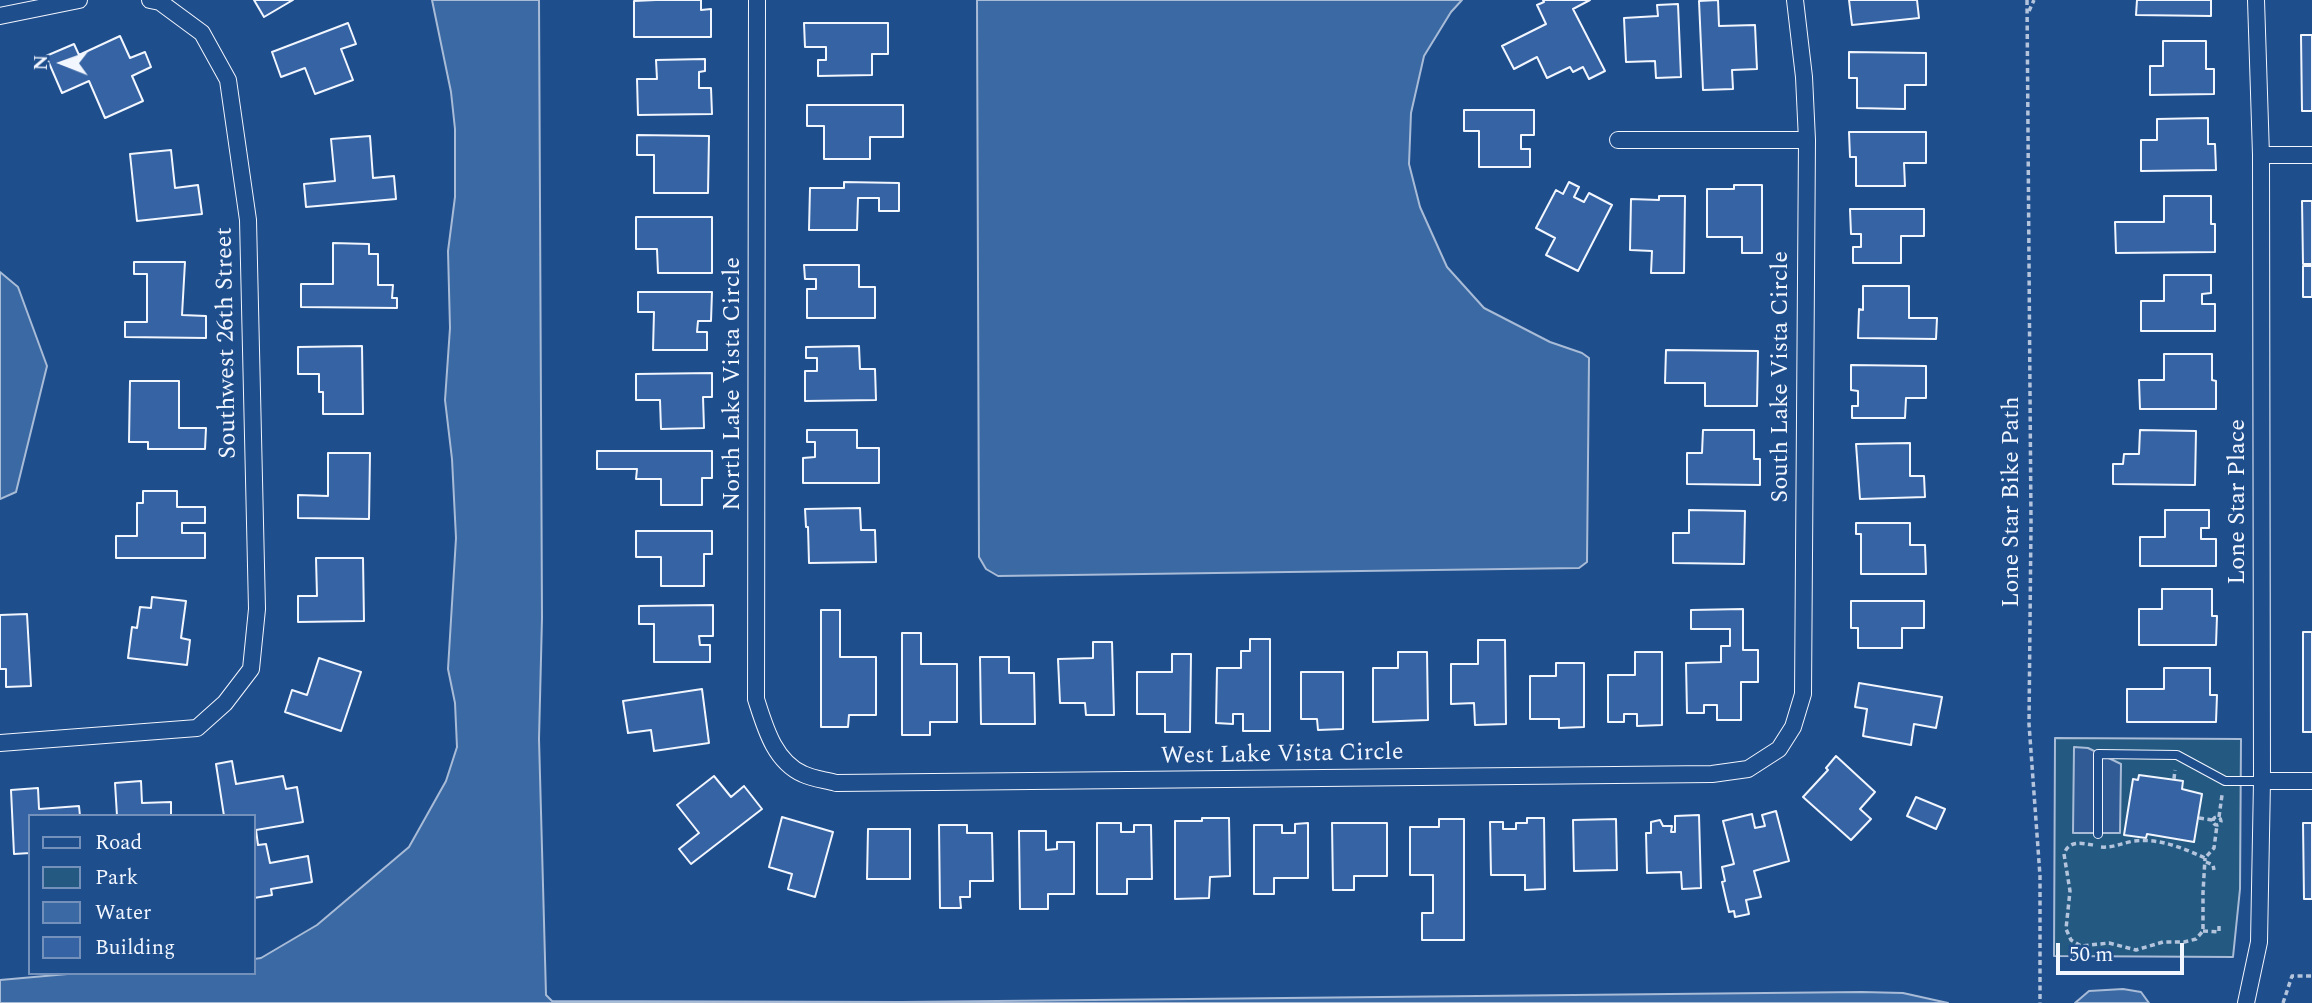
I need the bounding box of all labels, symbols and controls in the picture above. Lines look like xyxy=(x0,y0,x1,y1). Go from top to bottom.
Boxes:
north arrow xyxy=(28,28,98,98)
text: N xyxy=(27,55,56,71)
street label: Southwest 26th Street xyxy=(212,227,244,459)
street label: South Lake Vista Circle xyxy=(1768,251,1796,503)
street label: North Lake Vista Circle xyxy=(720,257,748,511)
street label: Lone Star Bike Path xyxy=(1999,396,2027,608)
street label: Lone Star Place xyxy=(2225,419,2253,585)
street label: West Lake Vista Circle xyxy=(1160,739,1404,773)
legend xyxy=(28,814,256,975)
text: Road xyxy=(95,827,142,859)
text: Park xyxy=(95,862,138,894)
text: Water xyxy=(95,897,151,929)
scale bar xyxy=(2060,930,2188,974)
text: Building xyxy=(95,932,175,964)
text: 50 m xyxy=(2069,939,2113,971)

